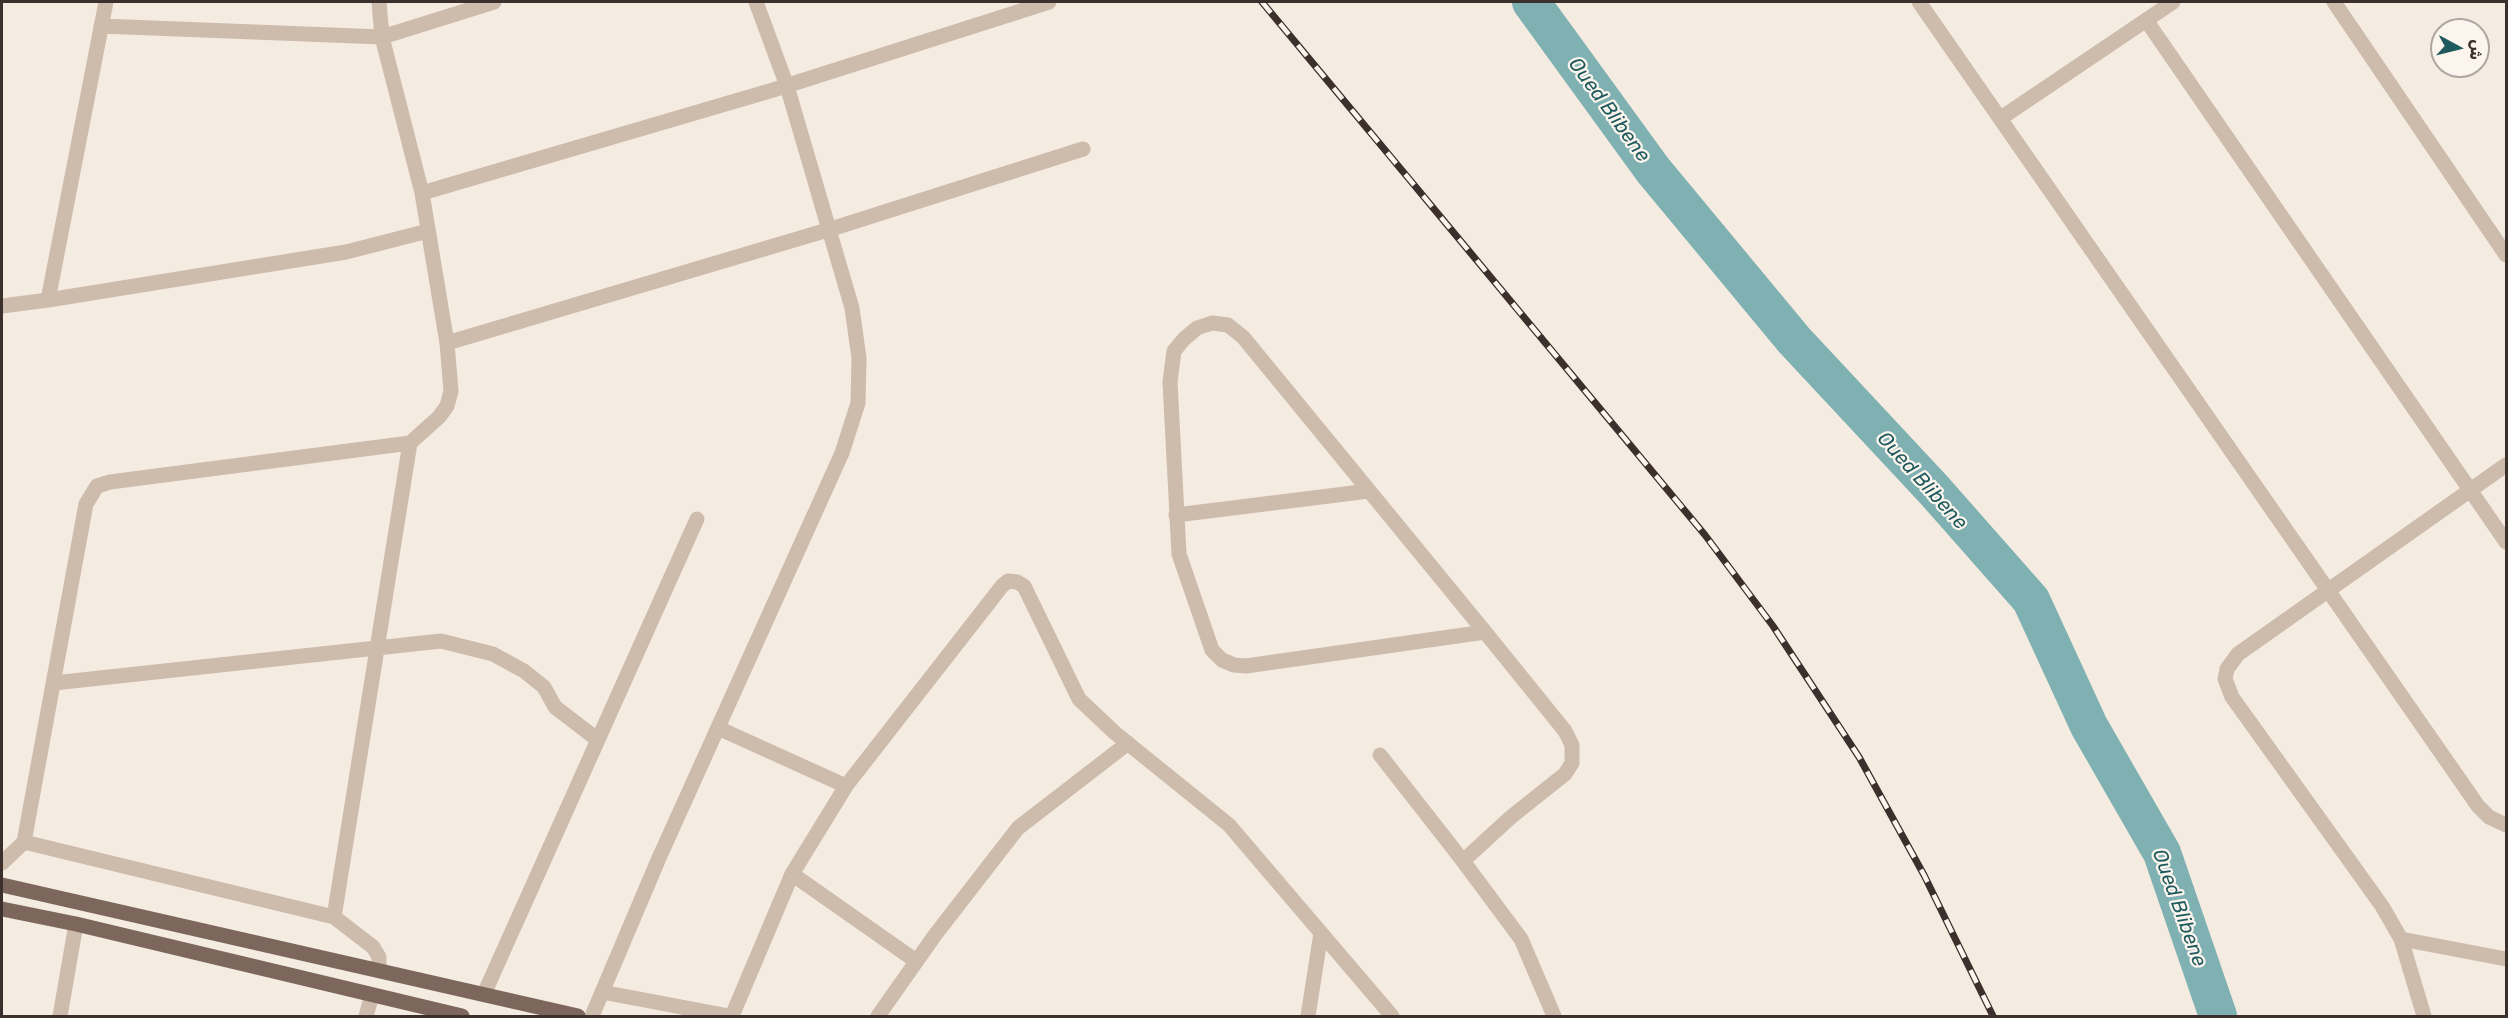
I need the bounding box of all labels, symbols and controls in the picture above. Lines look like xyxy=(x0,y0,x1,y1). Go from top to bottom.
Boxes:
north arrow xyxy=(2430,18,2490,78)
text: ش xyxy=(2466,39,2487,61)
water label: Oued Blibene xyxy=(1563,53,1655,167)
water label: Oued Blibene xyxy=(1872,427,1972,535)
water label: Oued Blibene xyxy=(2147,846,2211,970)

